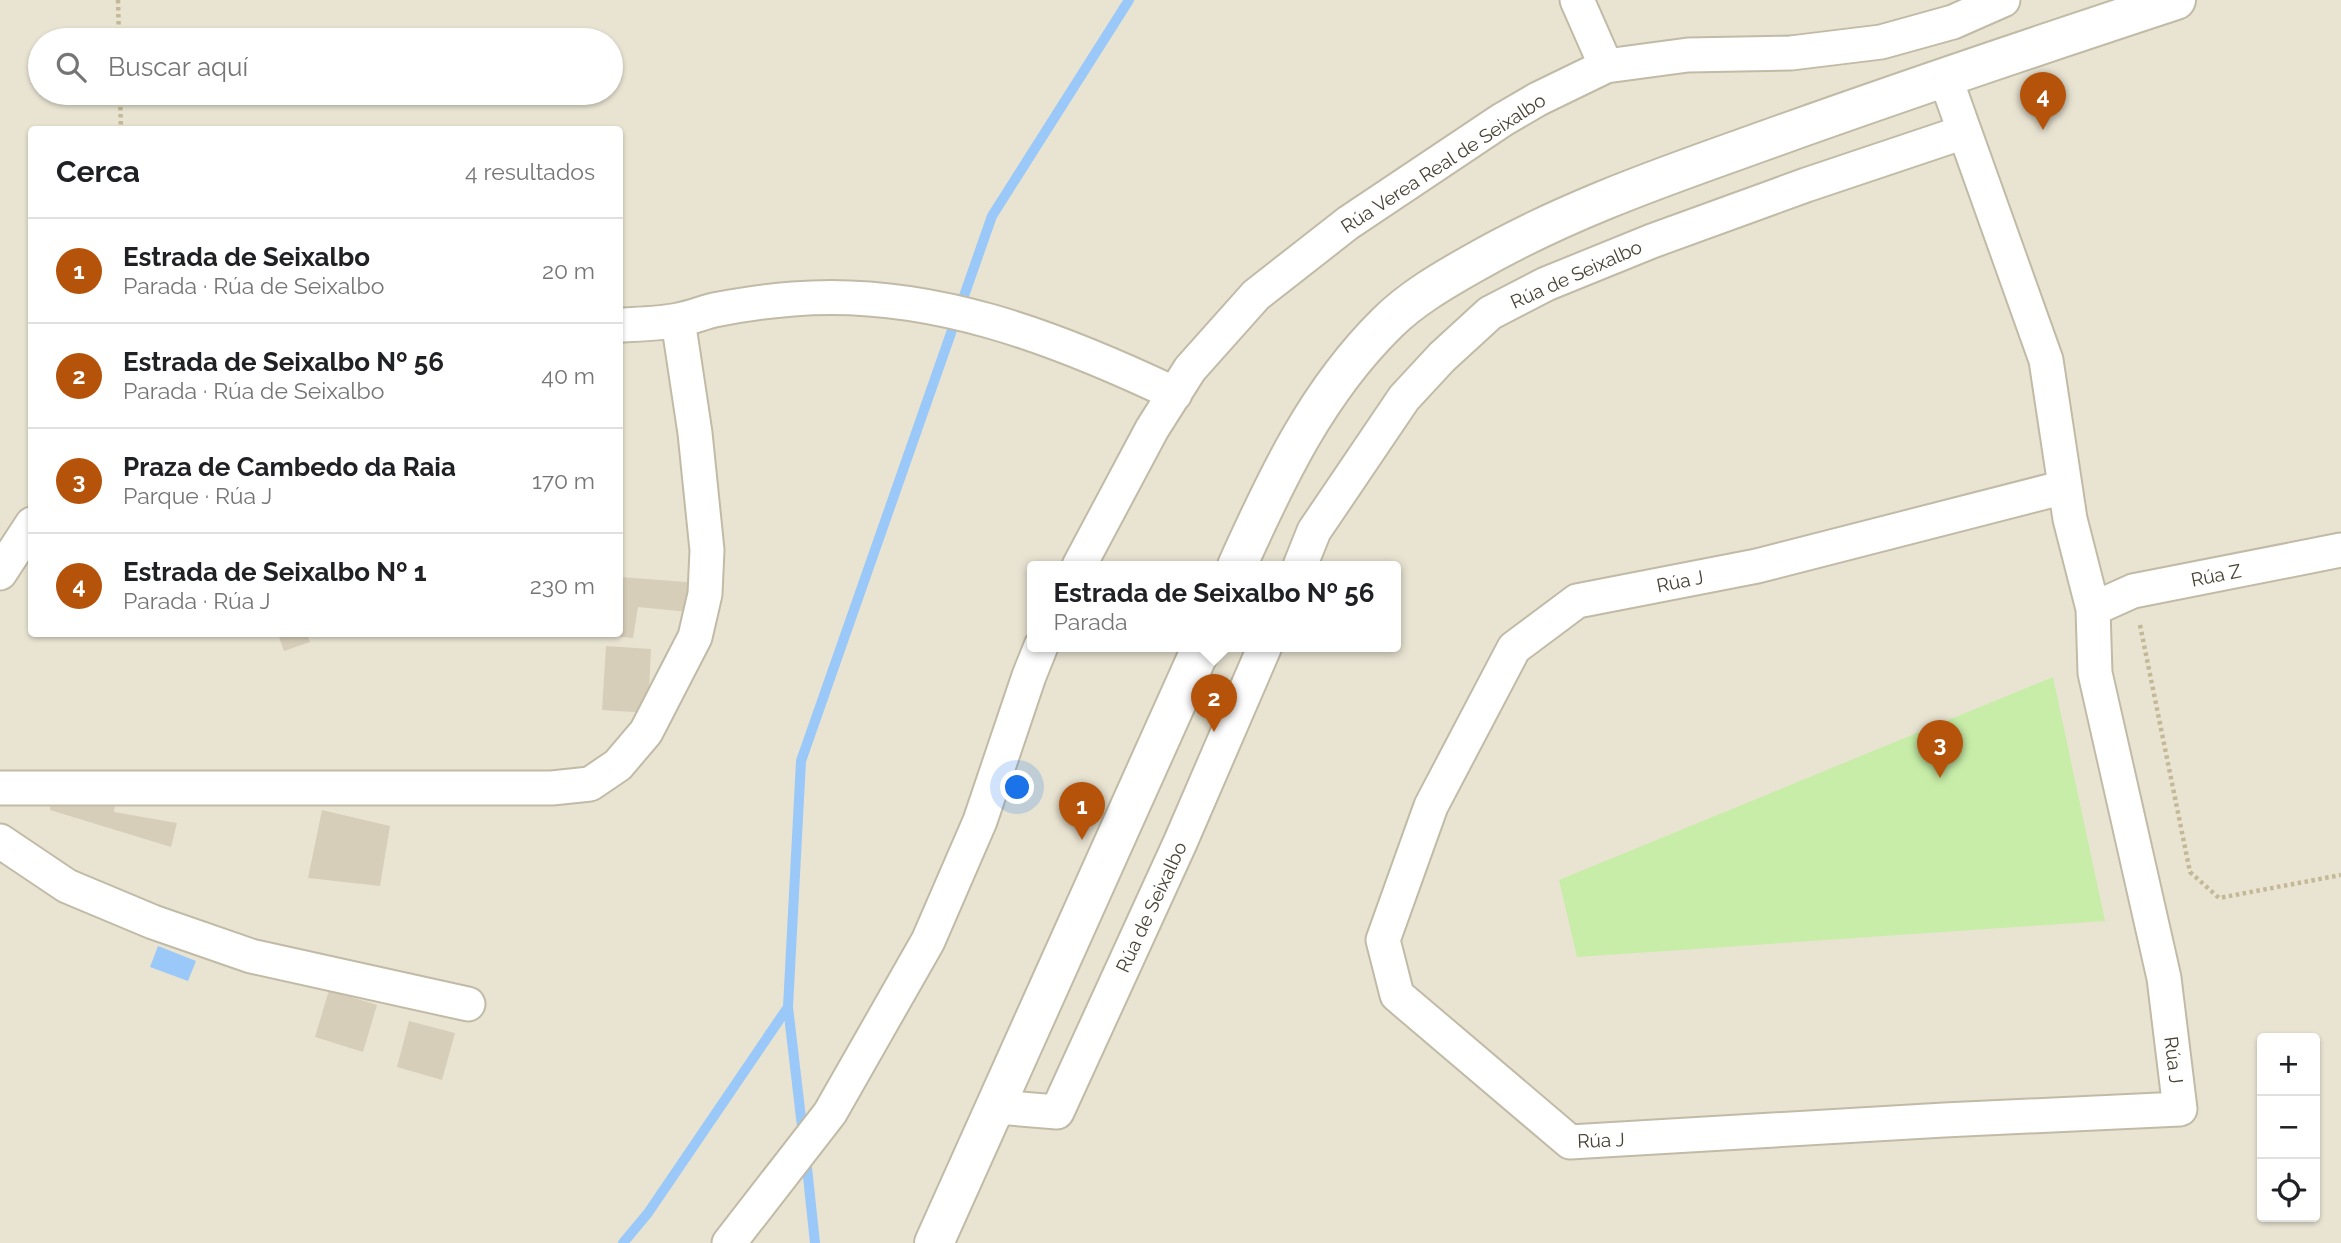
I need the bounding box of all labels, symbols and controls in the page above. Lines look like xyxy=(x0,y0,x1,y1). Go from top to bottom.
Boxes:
search box xyxy=(28,28,623,105)
icon: search xyxy=(52,48,90,86)
text: Buscar aquí xyxy=(108,52,248,82)
pin: 4 xyxy=(2020,72,2066,130)
street label: Rúa Verea Real de Seixalbo xyxy=(1337,89,1549,237)
text: Cerca xyxy=(56,154,140,189)
text: 4 resultados xyxy=(465,158,595,185)
street label: Rúa de Seixalbo xyxy=(1507,235,1645,313)
text: Estrada de Seixalbo xyxy=(123,242,370,272)
text: 1 xyxy=(73,257,85,284)
text: 20 m xyxy=(542,257,595,284)
text: Parada · Rúa de Seixalbo xyxy=(123,272,384,299)
text: Estrada de Seixalbo Nº 56 xyxy=(123,347,444,377)
text: 2 xyxy=(73,362,85,389)
text: 40 m xyxy=(541,362,595,389)
text: Parada · Rúa de Seixalbo xyxy=(123,377,384,404)
text: Praza de Cambedo da Raia xyxy=(123,452,456,482)
text: 3 xyxy=(73,467,85,494)
text: 170 m xyxy=(532,467,595,494)
text: Parque · Rúa J xyxy=(123,482,272,509)
text: Estrada de Seixalbo Nº 1 xyxy=(123,557,427,587)
street label: Rúa Z xyxy=(2189,559,2243,591)
popup xyxy=(1027,561,1401,652)
street label: Rúa J xyxy=(1655,566,1705,596)
text: 4 xyxy=(72,572,86,599)
text: 230 m xyxy=(530,572,595,599)
text: Estrada de Seixalbo Nº 56 xyxy=(1054,578,1374,608)
text: Parada · Rúa J xyxy=(123,587,271,614)
text: Parada xyxy=(1054,608,1128,635)
pin: 2 xyxy=(1191,674,1237,732)
pin: 3 xyxy=(1917,720,1963,778)
your location xyxy=(1000,770,1034,804)
pin: 1 xyxy=(1059,782,1105,840)
street label: Rúa de Seixalbo xyxy=(1111,838,1191,976)
map controls xyxy=(2257,1033,2320,1222)
button: + xyxy=(2257,1033,2320,1096)
street label: Rúa J xyxy=(2160,1035,2188,1085)
button: − xyxy=(2257,1096,2320,1159)
street label: Rúa J xyxy=(1577,1128,1625,1152)
button: locate xyxy=(2257,1159,2320,1222)

